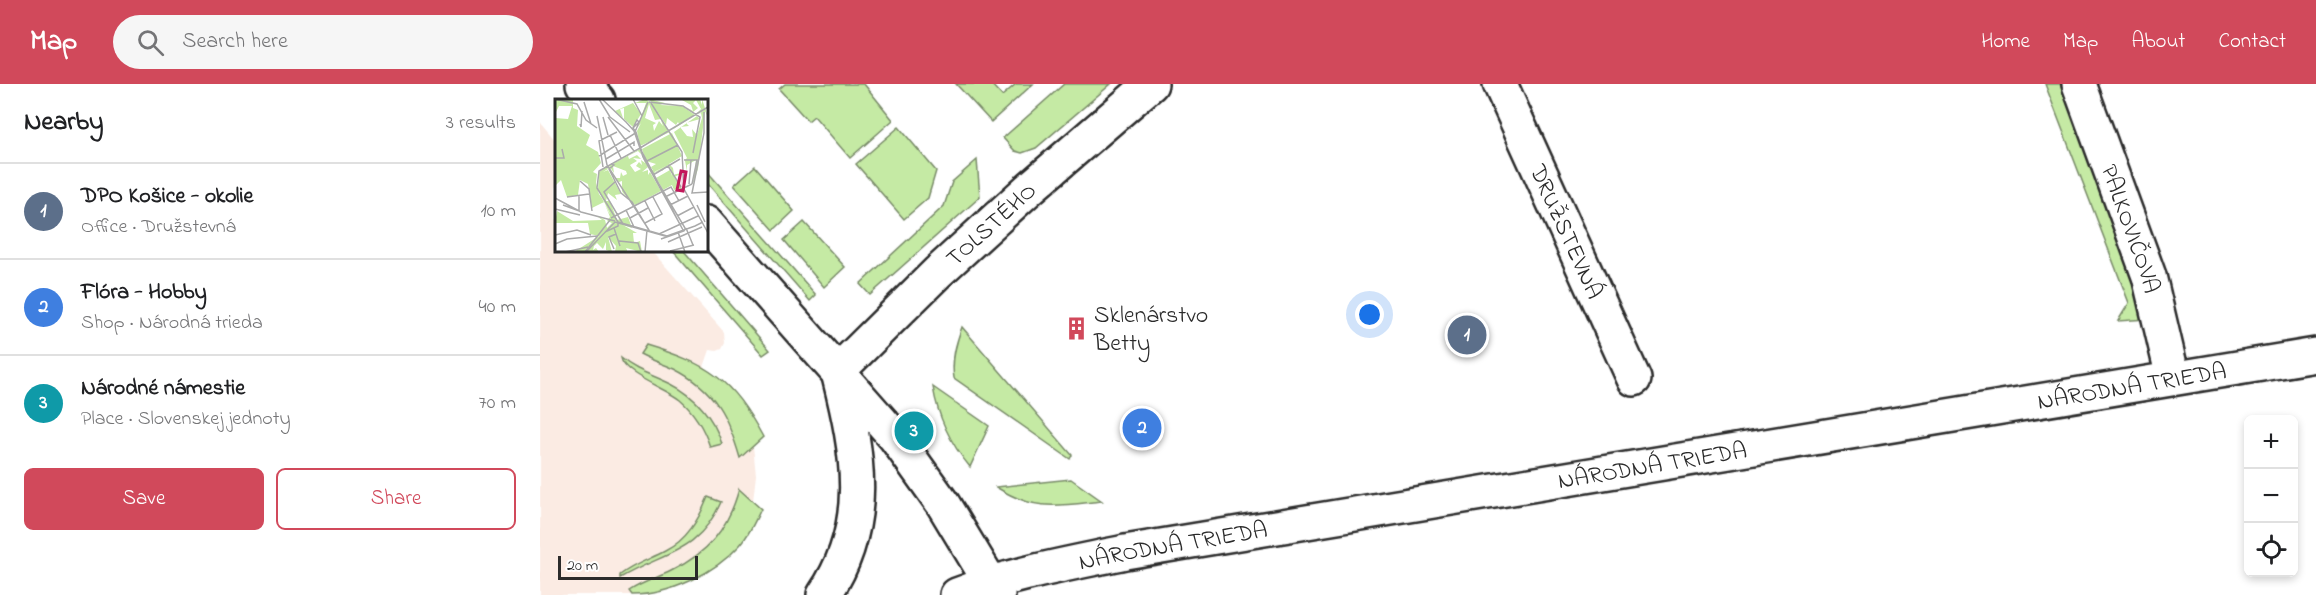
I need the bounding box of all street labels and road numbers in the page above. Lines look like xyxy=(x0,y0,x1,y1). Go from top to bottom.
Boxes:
street label: DRUŽSTEVNÁ xyxy=(1519,159,1610,305)
street label: PALKOVIČOVA xyxy=(2090,160,2168,297)
street label: TOLSTÉHO xyxy=(939,175,1045,276)
street label: NÁRODNÁ TRIEDA xyxy=(2035,355,2229,421)
street label: NÁRODNÁ TRIEDA xyxy=(1555,434,1750,500)
street label: NÁRODNÁ TRIEDA xyxy=(1076,514,1270,581)

